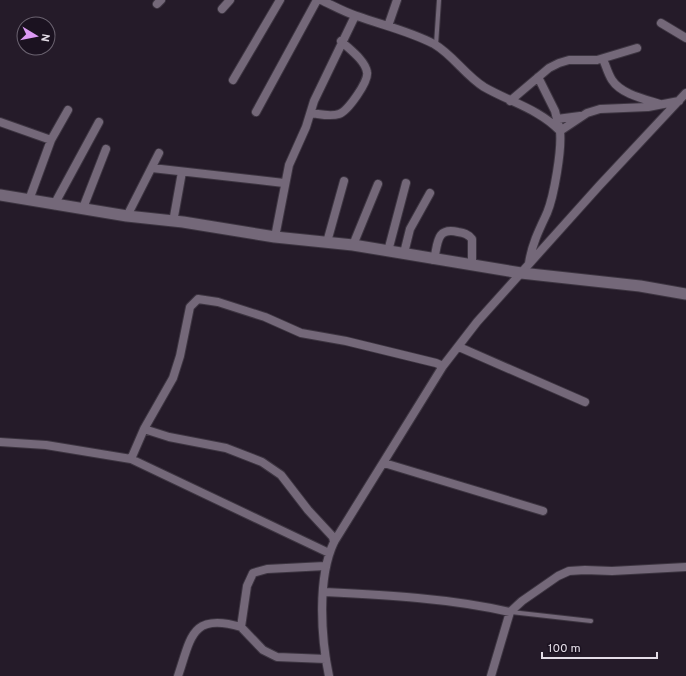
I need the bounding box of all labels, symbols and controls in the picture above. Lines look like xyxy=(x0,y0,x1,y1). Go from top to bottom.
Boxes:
north arrow xyxy=(16,16,56,56)
text: N xyxy=(37,32,52,43)
scale bar xyxy=(542,634,657,660)
text: 100 m xyxy=(548,641,581,657)

